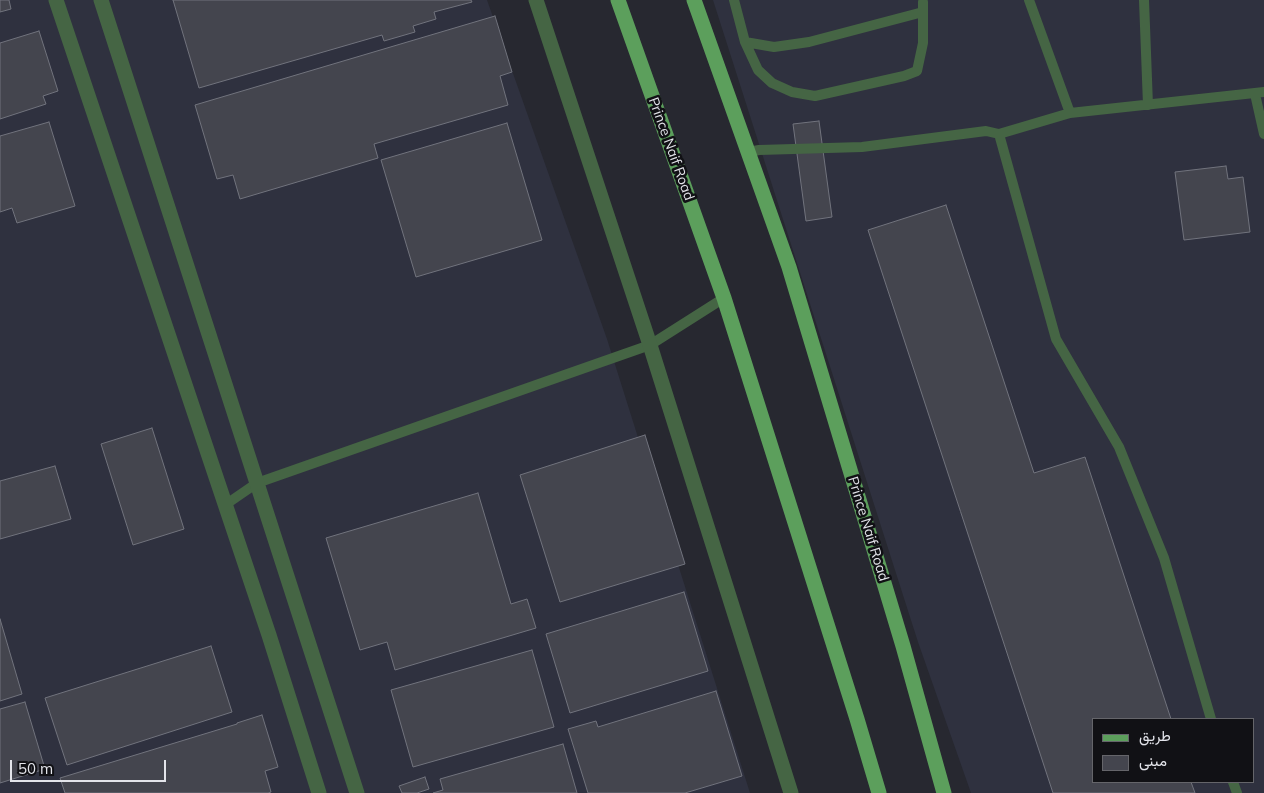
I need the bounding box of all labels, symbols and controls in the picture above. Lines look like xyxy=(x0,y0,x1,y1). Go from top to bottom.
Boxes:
street label: Prince Naif Road xyxy=(645,95,697,203)
street label: Prince Naif Road xyxy=(844,475,892,583)
legend xyxy=(1092,718,1254,783)
text: طريق xyxy=(1139,726,1171,745)
scale bar xyxy=(12,750,169,782)
text: مبنى xyxy=(1139,751,1167,770)
text: 50 m xyxy=(18,759,53,778)

